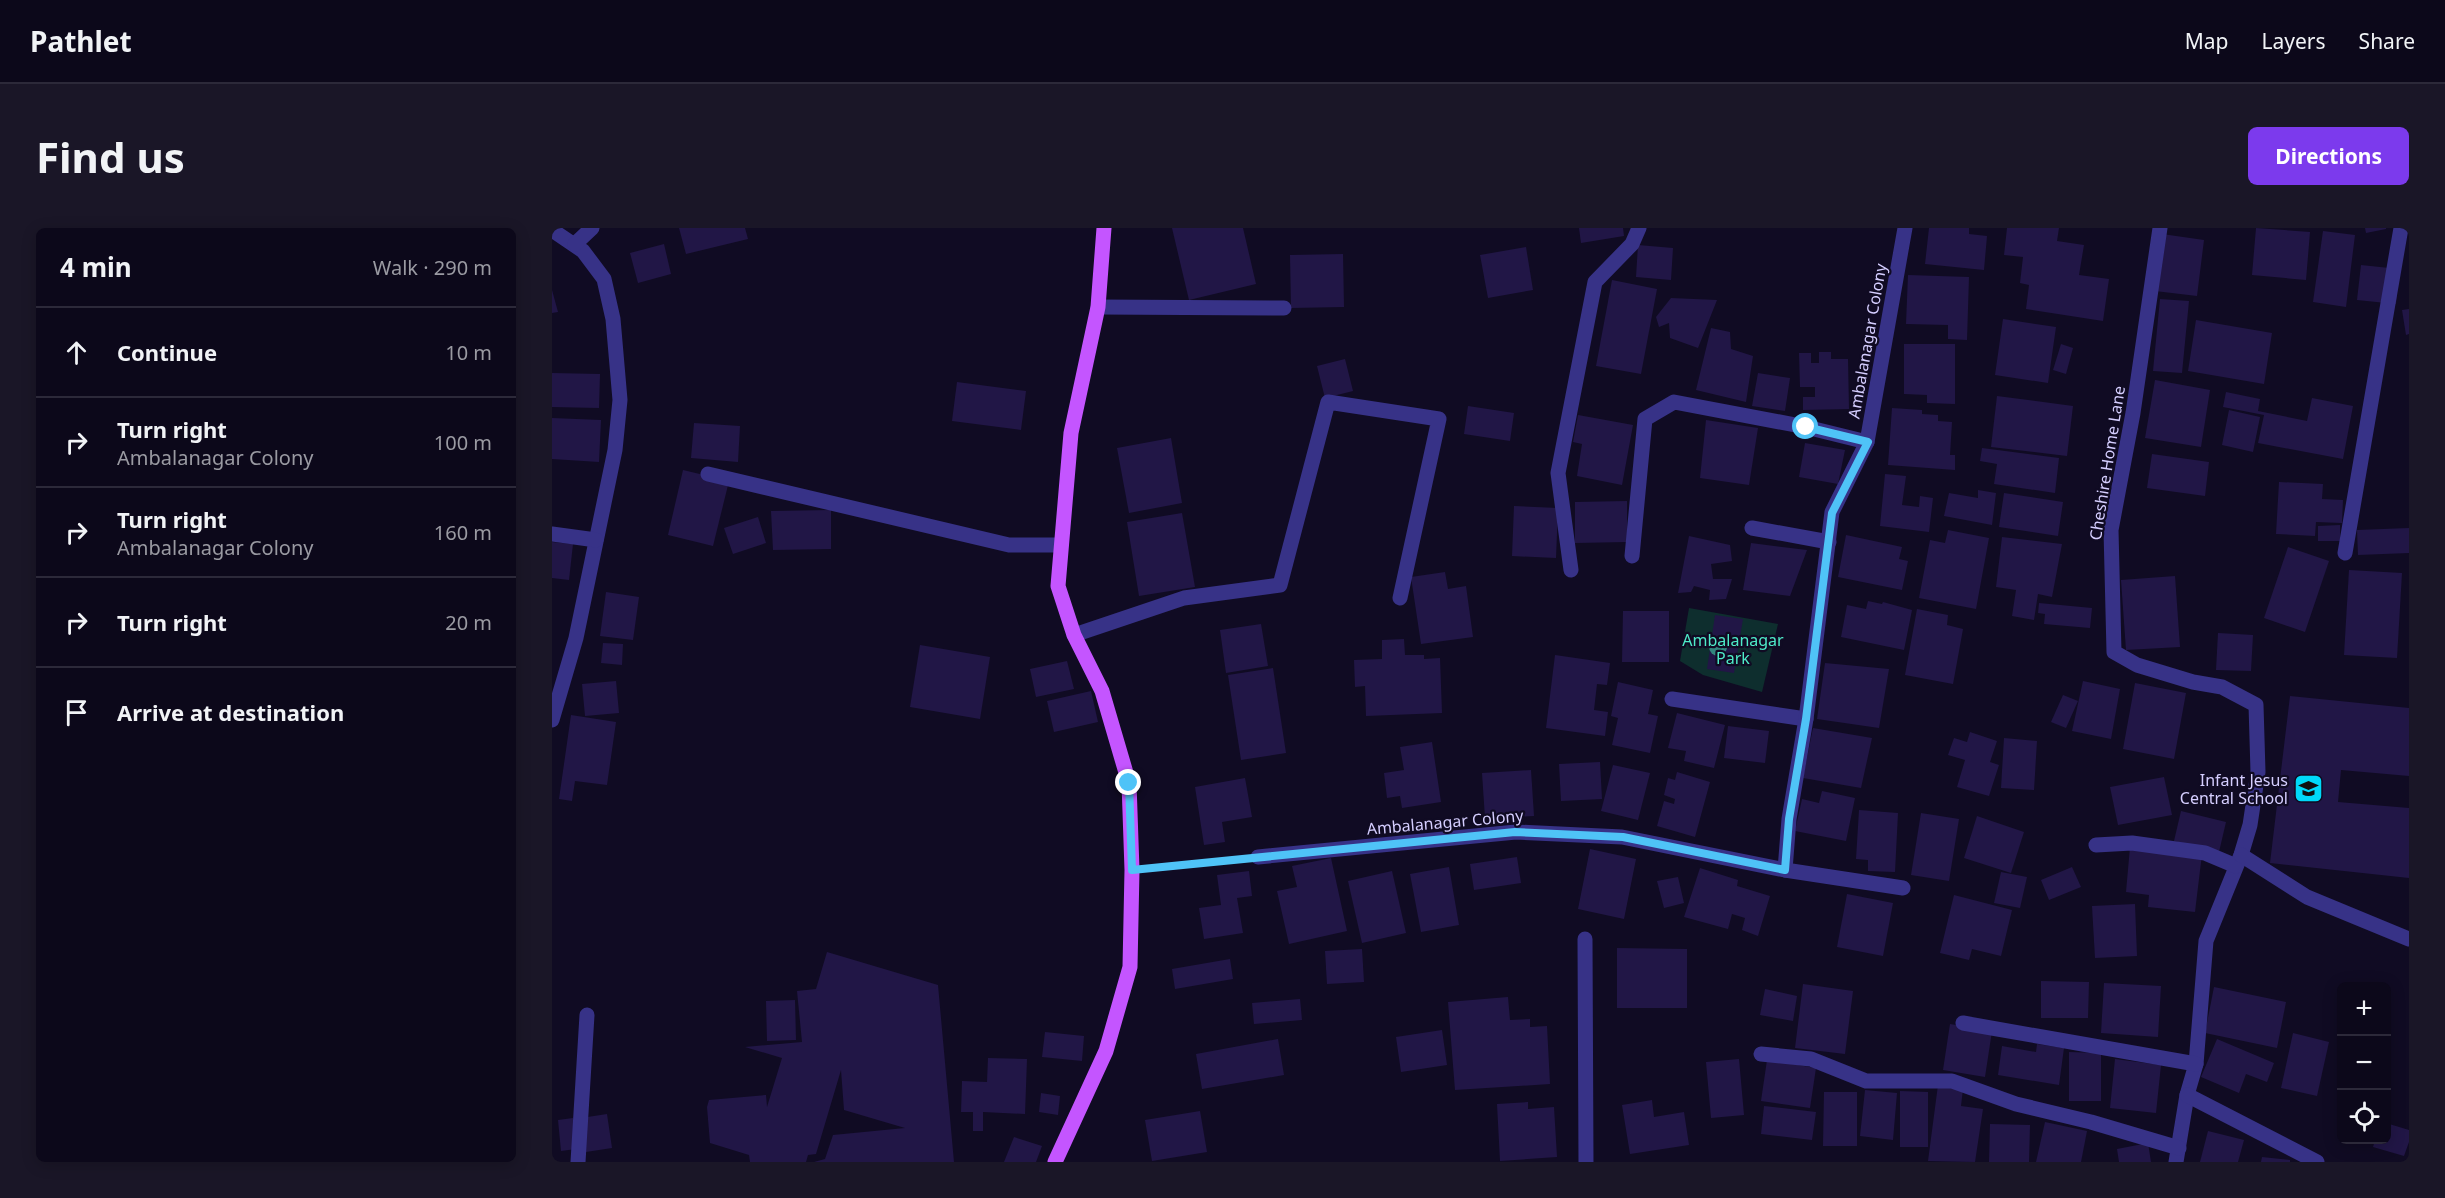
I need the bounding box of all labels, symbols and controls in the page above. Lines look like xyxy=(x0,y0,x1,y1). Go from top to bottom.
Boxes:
text: Pathlet xyxy=(30,22,132,60)
text: Map xyxy=(2185,27,2229,55)
text: Layers xyxy=(2262,27,2326,55)
text: Share xyxy=(2359,27,2415,55)
button: Directions xyxy=(2248,127,2409,185)
text: Find us xyxy=(36,128,185,185)
text: 4 min xyxy=(60,249,132,285)
text: Walk · 290 m xyxy=(373,254,492,281)
street label: Ambalanagar Colony xyxy=(1843,261,1892,420)
icon: ahead xyxy=(60,336,93,369)
text: Continue xyxy=(117,337,217,367)
text: 10 m xyxy=(445,339,492,366)
street label: Cheshire Home Lane xyxy=(2084,384,2130,542)
route start xyxy=(1792,413,1818,439)
text: Turn right xyxy=(117,414,227,444)
icon: right xyxy=(60,426,93,459)
text: 100 m xyxy=(434,429,492,456)
text: Ambalanagar Colony xyxy=(117,444,314,471)
text: Turn right xyxy=(117,504,227,534)
icon: right xyxy=(60,516,93,549)
text: 160 m xyxy=(434,519,492,546)
text: Ambalanagar Colony xyxy=(117,534,314,561)
icon: right xyxy=(60,606,93,639)
text: Turn right xyxy=(117,607,227,637)
text: 20 m xyxy=(445,609,492,636)
park label: Ambalanagar Park xyxy=(1682,629,1784,669)
icon: arrive xyxy=(60,696,93,729)
text: Arrive at destination xyxy=(117,697,344,727)
route end xyxy=(1115,769,1141,795)
place label: Infant Jesus Central School xyxy=(2180,769,2288,809)
school or university icon: Infant Jesus Central School xyxy=(2293,773,2325,805)
street label: Ambalanagar Colony xyxy=(1366,804,1525,840)
map controls xyxy=(2337,982,2391,1144)
button: + xyxy=(2337,982,2391,1036)
button: − xyxy=(2337,1036,2391,1090)
button: locate xyxy=(2337,1090,2391,1144)

